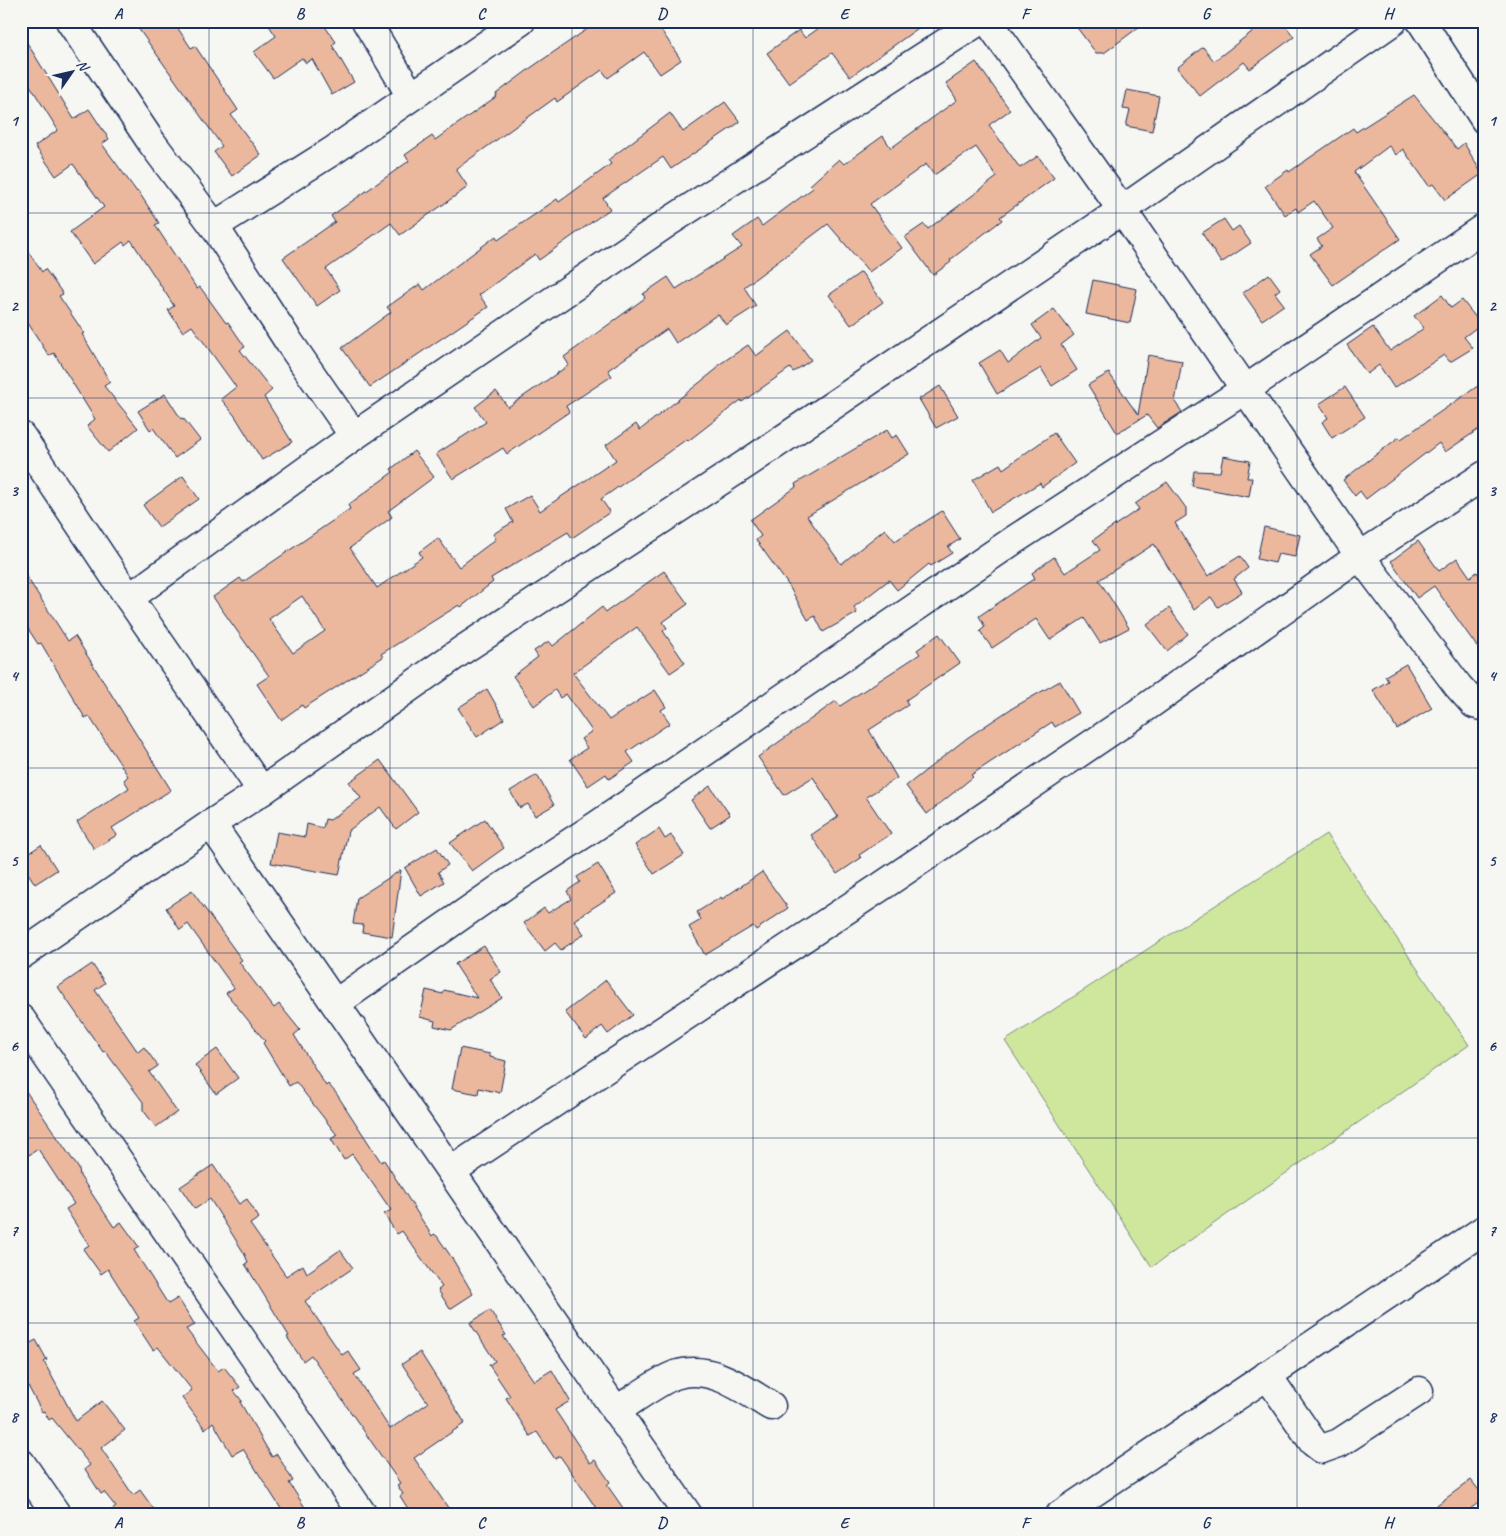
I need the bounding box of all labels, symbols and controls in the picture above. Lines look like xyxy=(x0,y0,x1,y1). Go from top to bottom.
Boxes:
text: A xyxy=(114,4,124,24)
text: B xyxy=(296,4,306,24)
text: C xyxy=(477,4,487,24)
text: D xyxy=(657,4,668,24)
text: E xyxy=(840,4,851,24)
text: F xyxy=(1021,4,1032,24)
text: G xyxy=(1202,4,1212,24)
text: H xyxy=(1383,4,1395,24)
north arrow xyxy=(48,48,98,98)
text: N xyxy=(73,57,93,75)
text: 1 xyxy=(10,111,19,131)
text: 1 xyxy=(1488,111,1497,131)
text: 2 xyxy=(10,296,19,316)
text: 2 xyxy=(1488,296,1497,316)
text: 3 xyxy=(10,481,19,501)
text: 3 xyxy=(1488,481,1497,501)
text: 4 xyxy=(10,666,19,686)
text: 4 xyxy=(1488,666,1497,686)
text: 5 xyxy=(11,851,20,871)
text: 5 xyxy=(1489,851,1498,871)
text: 6 xyxy=(10,1036,19,1056)
text: 6 xyxy=(1488,1036,1497,1056)
text: 7 xyxy=(10,1221,19,1241)
text: 7 xyxy=(1488,1221,1497,1241)
text: 8 xyxy=(10,1407,19,1427)
text: 8 xyxy=(1488,1407,1497,1427)
text: A xyxy=(114,1513,124,1533)
text: B xyxy=(296,1513,306,1533)
text: C xyxy=(477,1513,487,1533)
text: D xyxy=(657,1513,668,1533)
text: E xyxy=(840,1513,851,1533)
text: F xyxy=(1021,1513,1032,1533)
text: G xyxy=(1202,1513,1212,1533)
text: H xyxy=(1383,1513,1395,1533)

